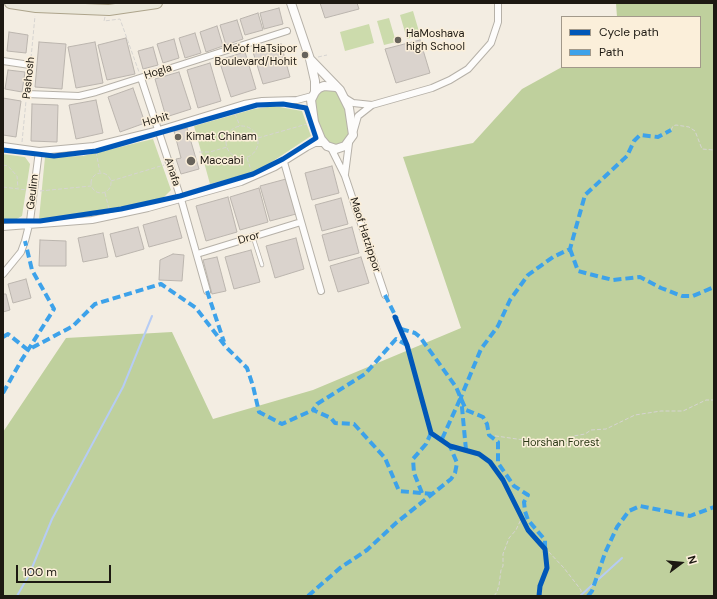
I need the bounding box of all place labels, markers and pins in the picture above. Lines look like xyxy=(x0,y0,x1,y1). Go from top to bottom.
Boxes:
place label: HaMoshava high School xyxy=(406,27,465,53)
marker: HaMoshava high School xyxy=(393,35,403,45)
place label: Me'of HaTsipor Boulevard/Hohit xyxy=(215,42,297,68)
marker: Me'of HaTsipor Boulevard/Hohit xyxy=(300,50,310,60)
place label: Kimat Chinam xyxy=(186,130,257,144)
marker: Kimat Chinam xyxy=(173,132,183,142)
place label: Maccabi xyxy=(200,154,243,168)
marker: Maccabi xyxy=(185,155,197,167)

